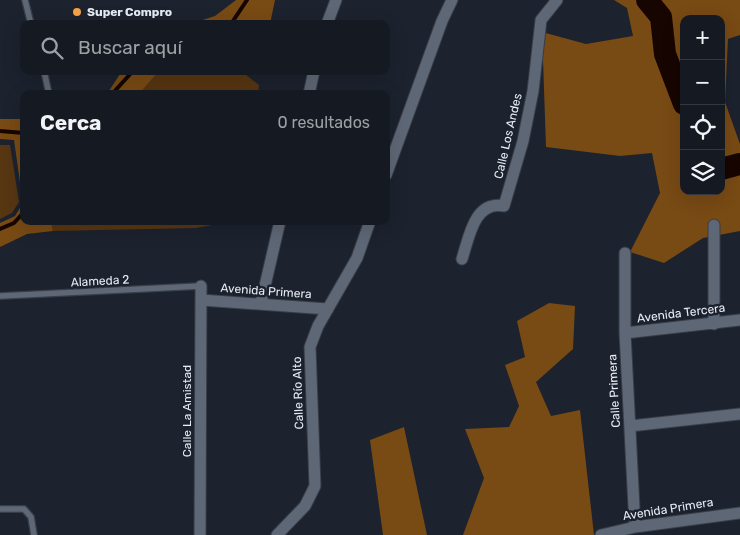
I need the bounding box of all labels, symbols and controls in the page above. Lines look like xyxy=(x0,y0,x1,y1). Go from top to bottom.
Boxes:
place label: Super Compro xyxy=(87,5,172,19)
marker: Super Compro xyxy=(71,6,83,18)
map controls xyxy=(680,15,725,195)
button: + xyxy=(680,15,725,60)
search box xyxy=(20,20,390,75)
icon: search xyxy=(38,34,66,62)
text: Buscar aquí xyxy=(78,36,182,59)
button: − xyxy=(680,60,725,105)
street label: Calle Los Andes xyxy=(491,92,525,180)
button: locate xyxy=(680,105,725,150)
text: Cerca xyxy=(40,110,101,135)
text: 0 resultados xyxy=(277,113,370,132)
button: layers xyxy=(680,150,725,195)
street label: Alameda 2 xyxy=(70,272,130,290)
street label: Avenida Primera xyxy=(220,281,312,301)
street label: Avenida Tercera xyxy=(636,301,726,325)
street label: Calle Primera xyxy=(605,354,623,428)
street label: Calle Río Alto xyxy=(290,356,306,430)
street label: Calle La Amistad xyxy=(180,365,194,457)
street label: Avenida Primera xyxy=(622,495,714,523)

